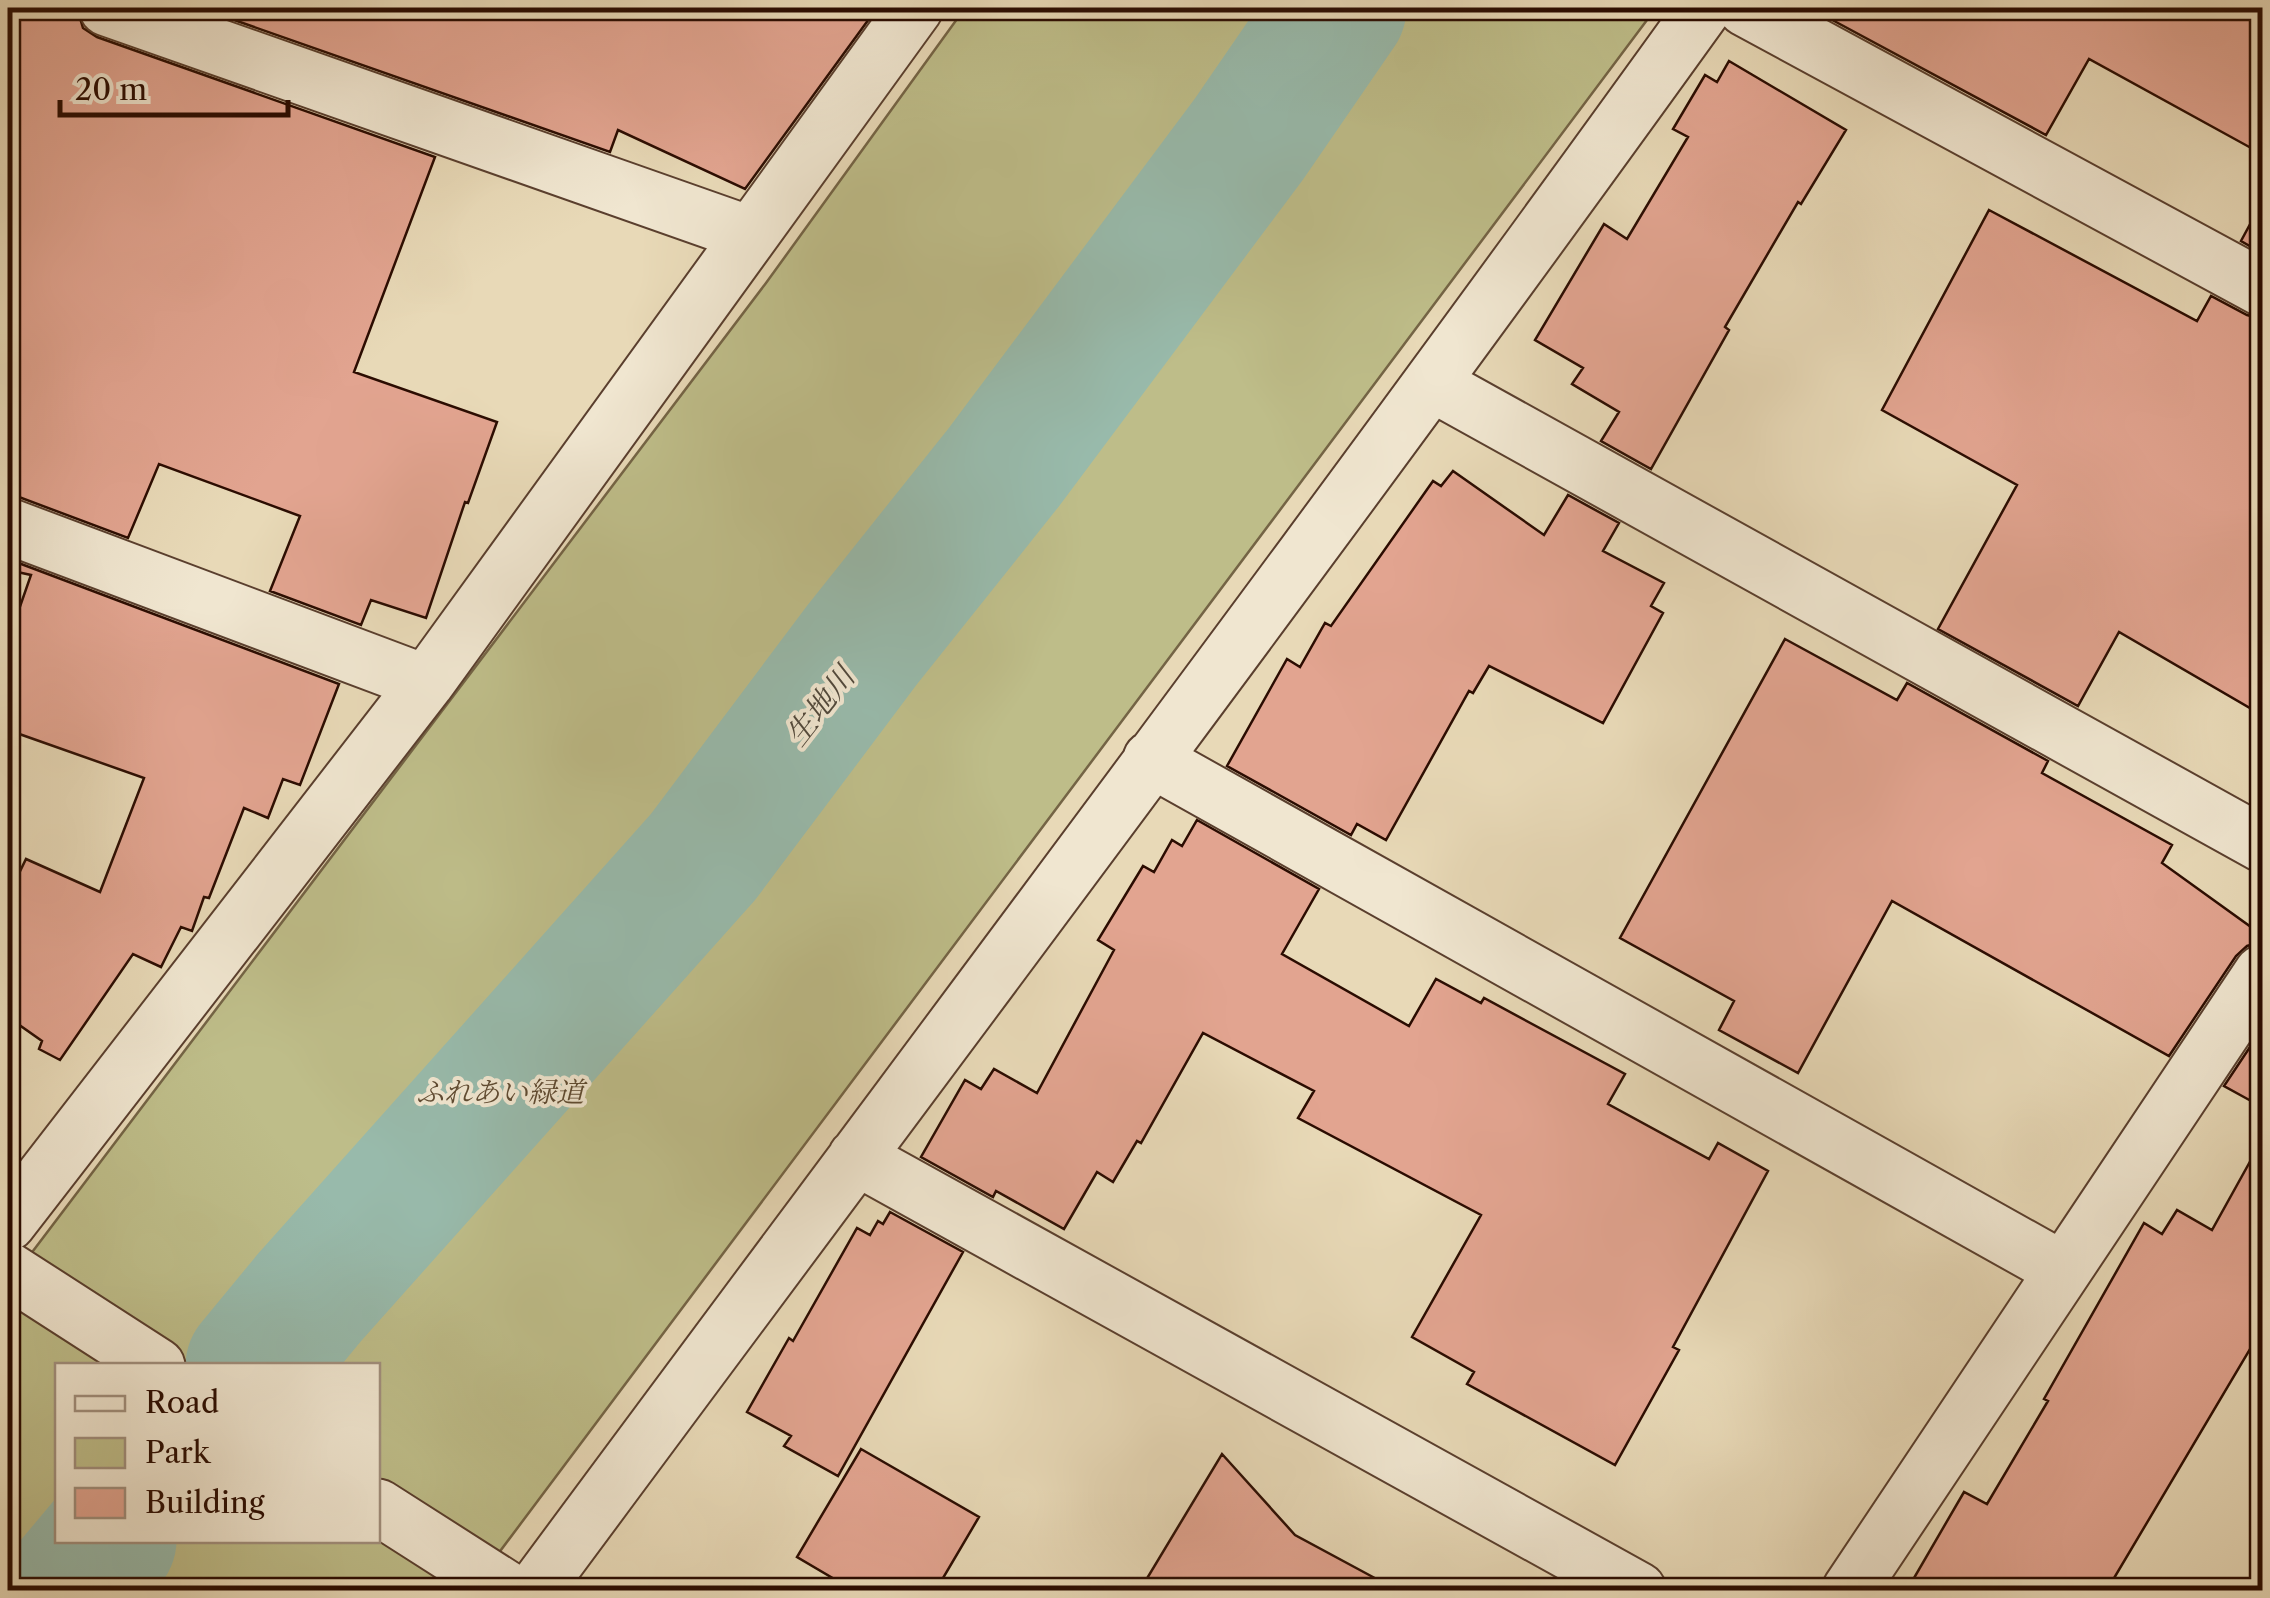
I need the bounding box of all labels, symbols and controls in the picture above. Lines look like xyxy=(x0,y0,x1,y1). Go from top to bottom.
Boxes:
scale bar xyxy=(60,55,288,117)
text: 20 m xyxy=(75,71,147,108)
water label: 生地川 xyxy=(778,657,864,753)
park label: ふれあい緑道 xyxy=(416,1075,588,1109)
legend xyxy=(55,1363,380,1543)
text: Road xyxy=(145,1384,219,1421)
text: Park xyxy=(145,1434,212,1471)
text: Building xyxy=(145,1484,265,1521)

